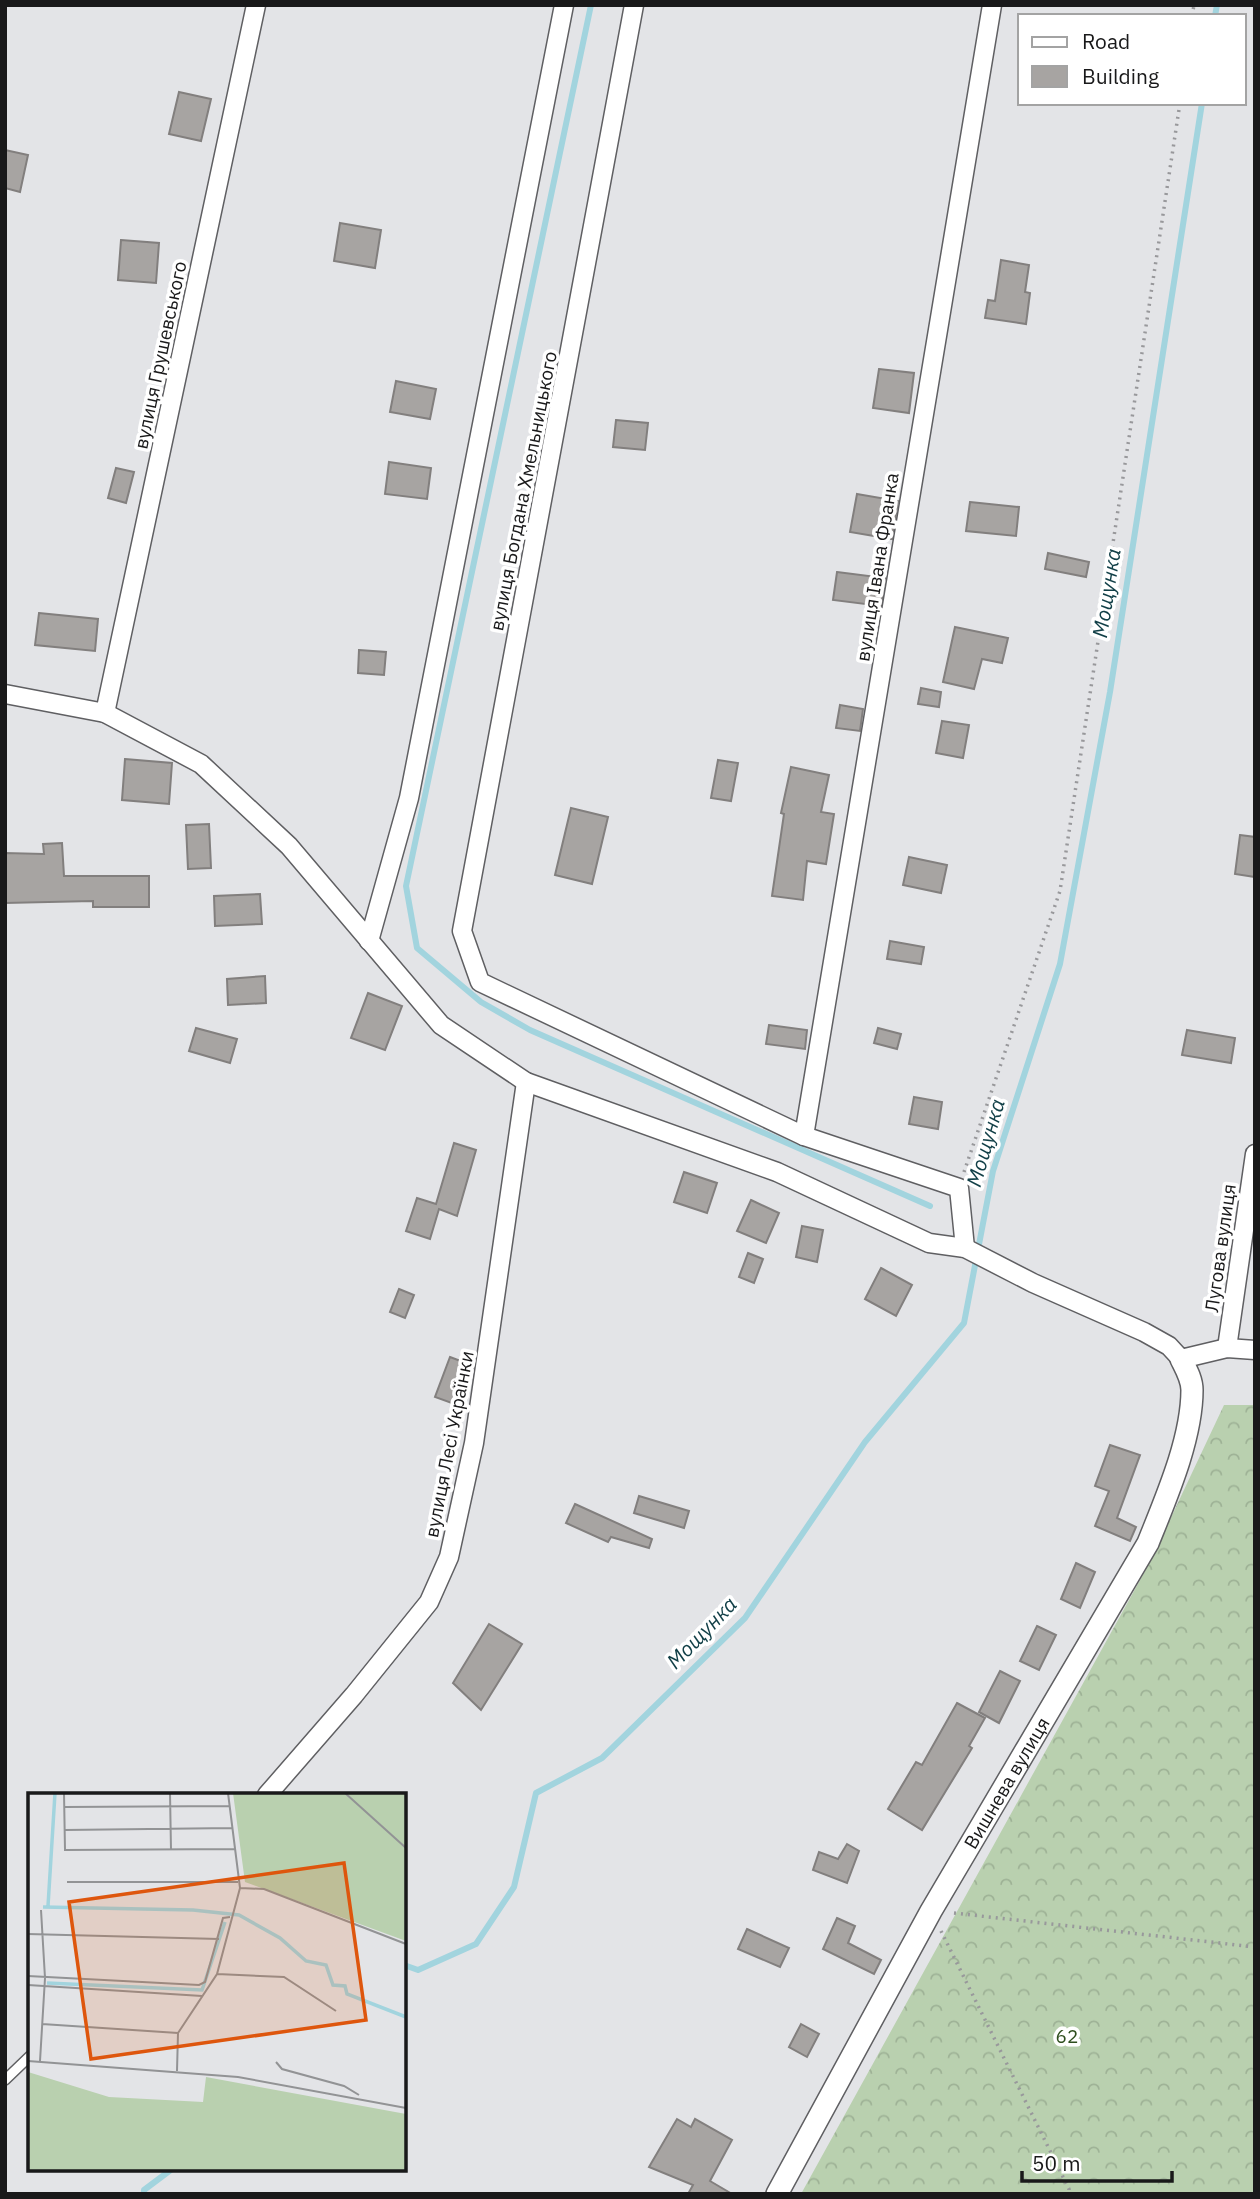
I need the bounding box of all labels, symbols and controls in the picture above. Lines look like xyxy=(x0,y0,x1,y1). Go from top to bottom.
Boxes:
legend xyxy=(1018,14,1246,105)
text: Road xyxy=(1082,27,1130,55)
text: Building xyxy=(1082,62,1159,90)
street label: вулиця Грушевського xyxy=(128,259,192,451)
street label: вулиця Богдана Хмельницького xyxy=(484,349,562,633)
street label: вулиця Івана Франка xyxy=(850,471,904,663)
water label: Мощунка xyxy=(1085,546,1127,640)
water label: Мощунка xyxy=(959,1096,1011,1190)
street label: Лугова вулиця xyxy=(1199,1182,1241,1314)
street label: вулиця Лесі Українки xyxy=(419,1349,479,1539)
water label: Мощунка xyxy=(660,1590,743,1674)
street label: Вишнева вулиця xyxy=(958,1713,1055,1853)
inset map xyxy=(28,1793,406,2171)
park label: 62 xyxy=(1056,2024,1078,2048)
scale bar xyxy=(1022,2140,1172,2184)
text: 50 m xyxy=(1032,2149,1081,2177)

